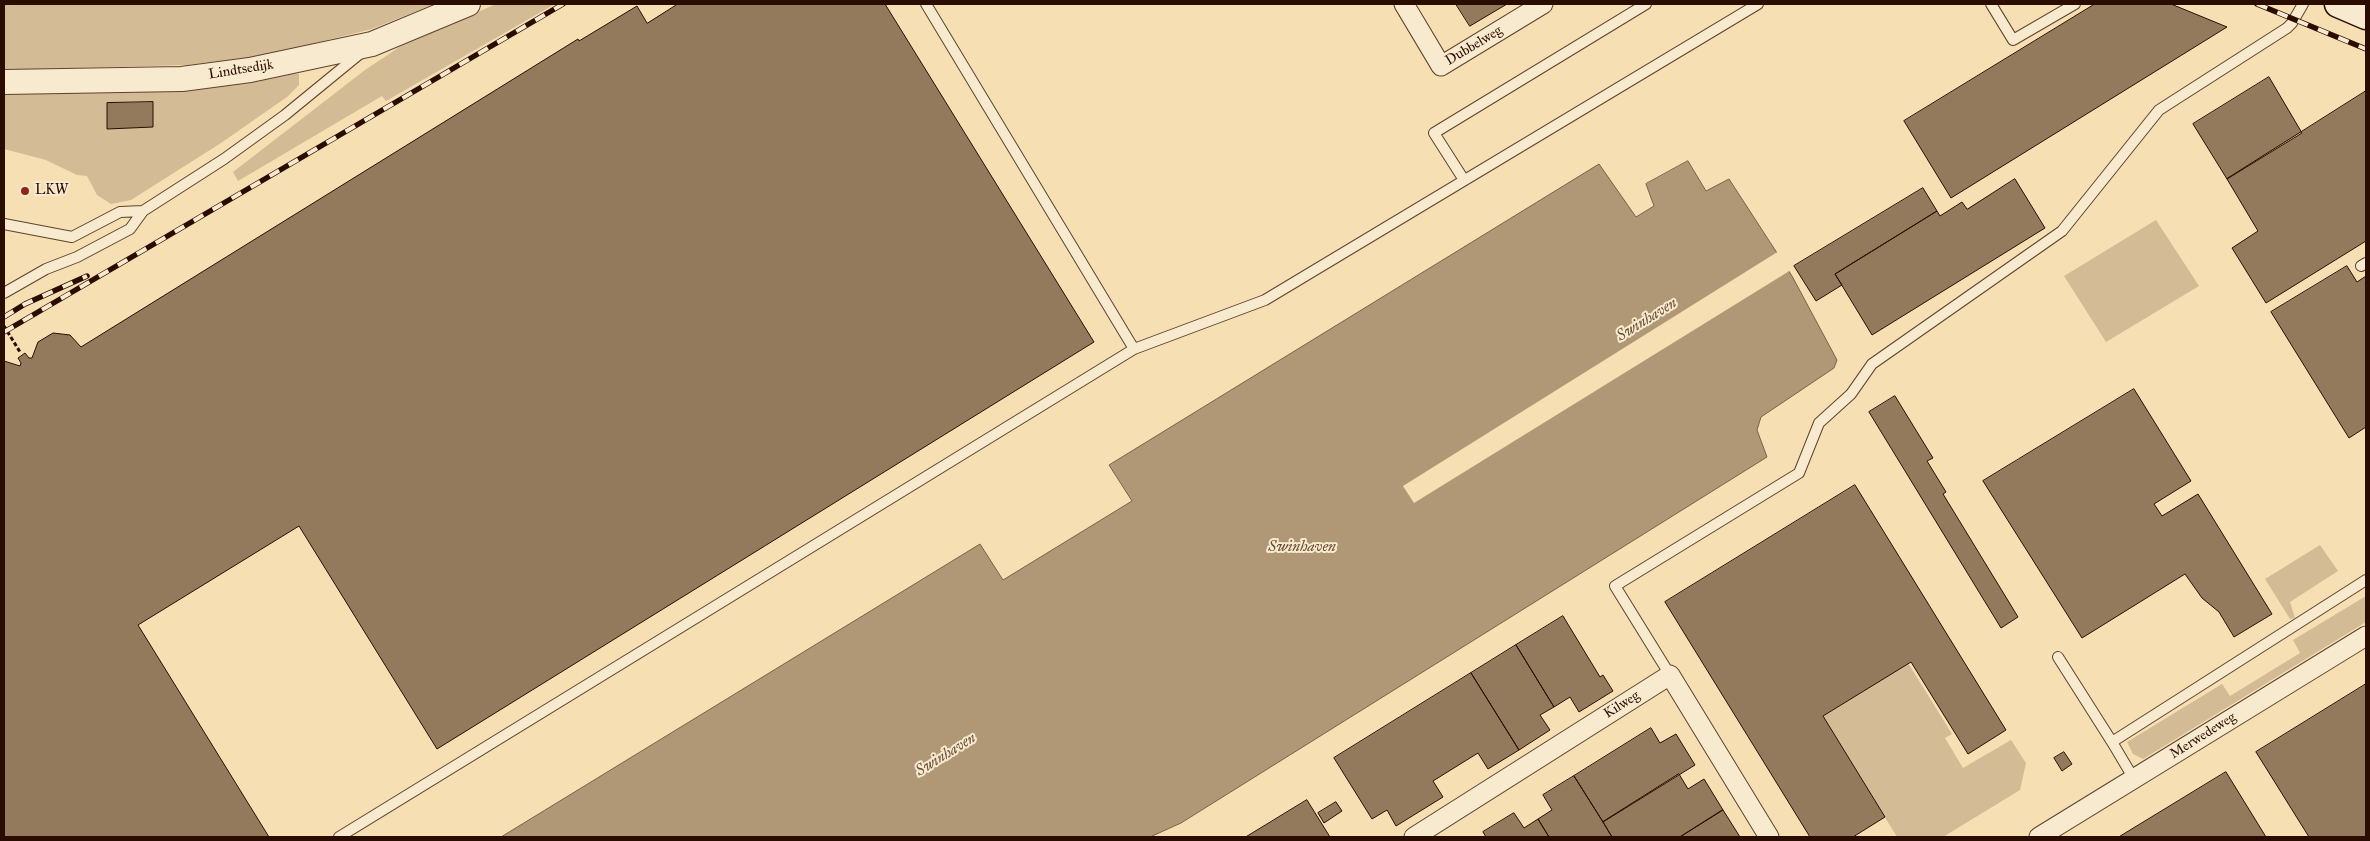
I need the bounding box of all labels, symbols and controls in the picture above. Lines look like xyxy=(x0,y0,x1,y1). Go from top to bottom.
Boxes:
street label: Dubbelweg xyxy=(1443,23,1505,69)
street label: Lindtsedijk xyxy=(207,57,275,83)
place label: LKW xyxy=(35,183,68,199)
marker: LKW xyxy=(19,185,31,197)
water label: Swinhaven xyxy=(1614,294,1680,346)
water label: Swinhaven xyxy=(1268,538,1336,556)
street label: Kilweg xyxy=(1601,688,1643,722)
street label: Merwedeweg xyxy=(2167,709,2239,763)
water label: Swinhaven xyxy=(913,729,979,781)

